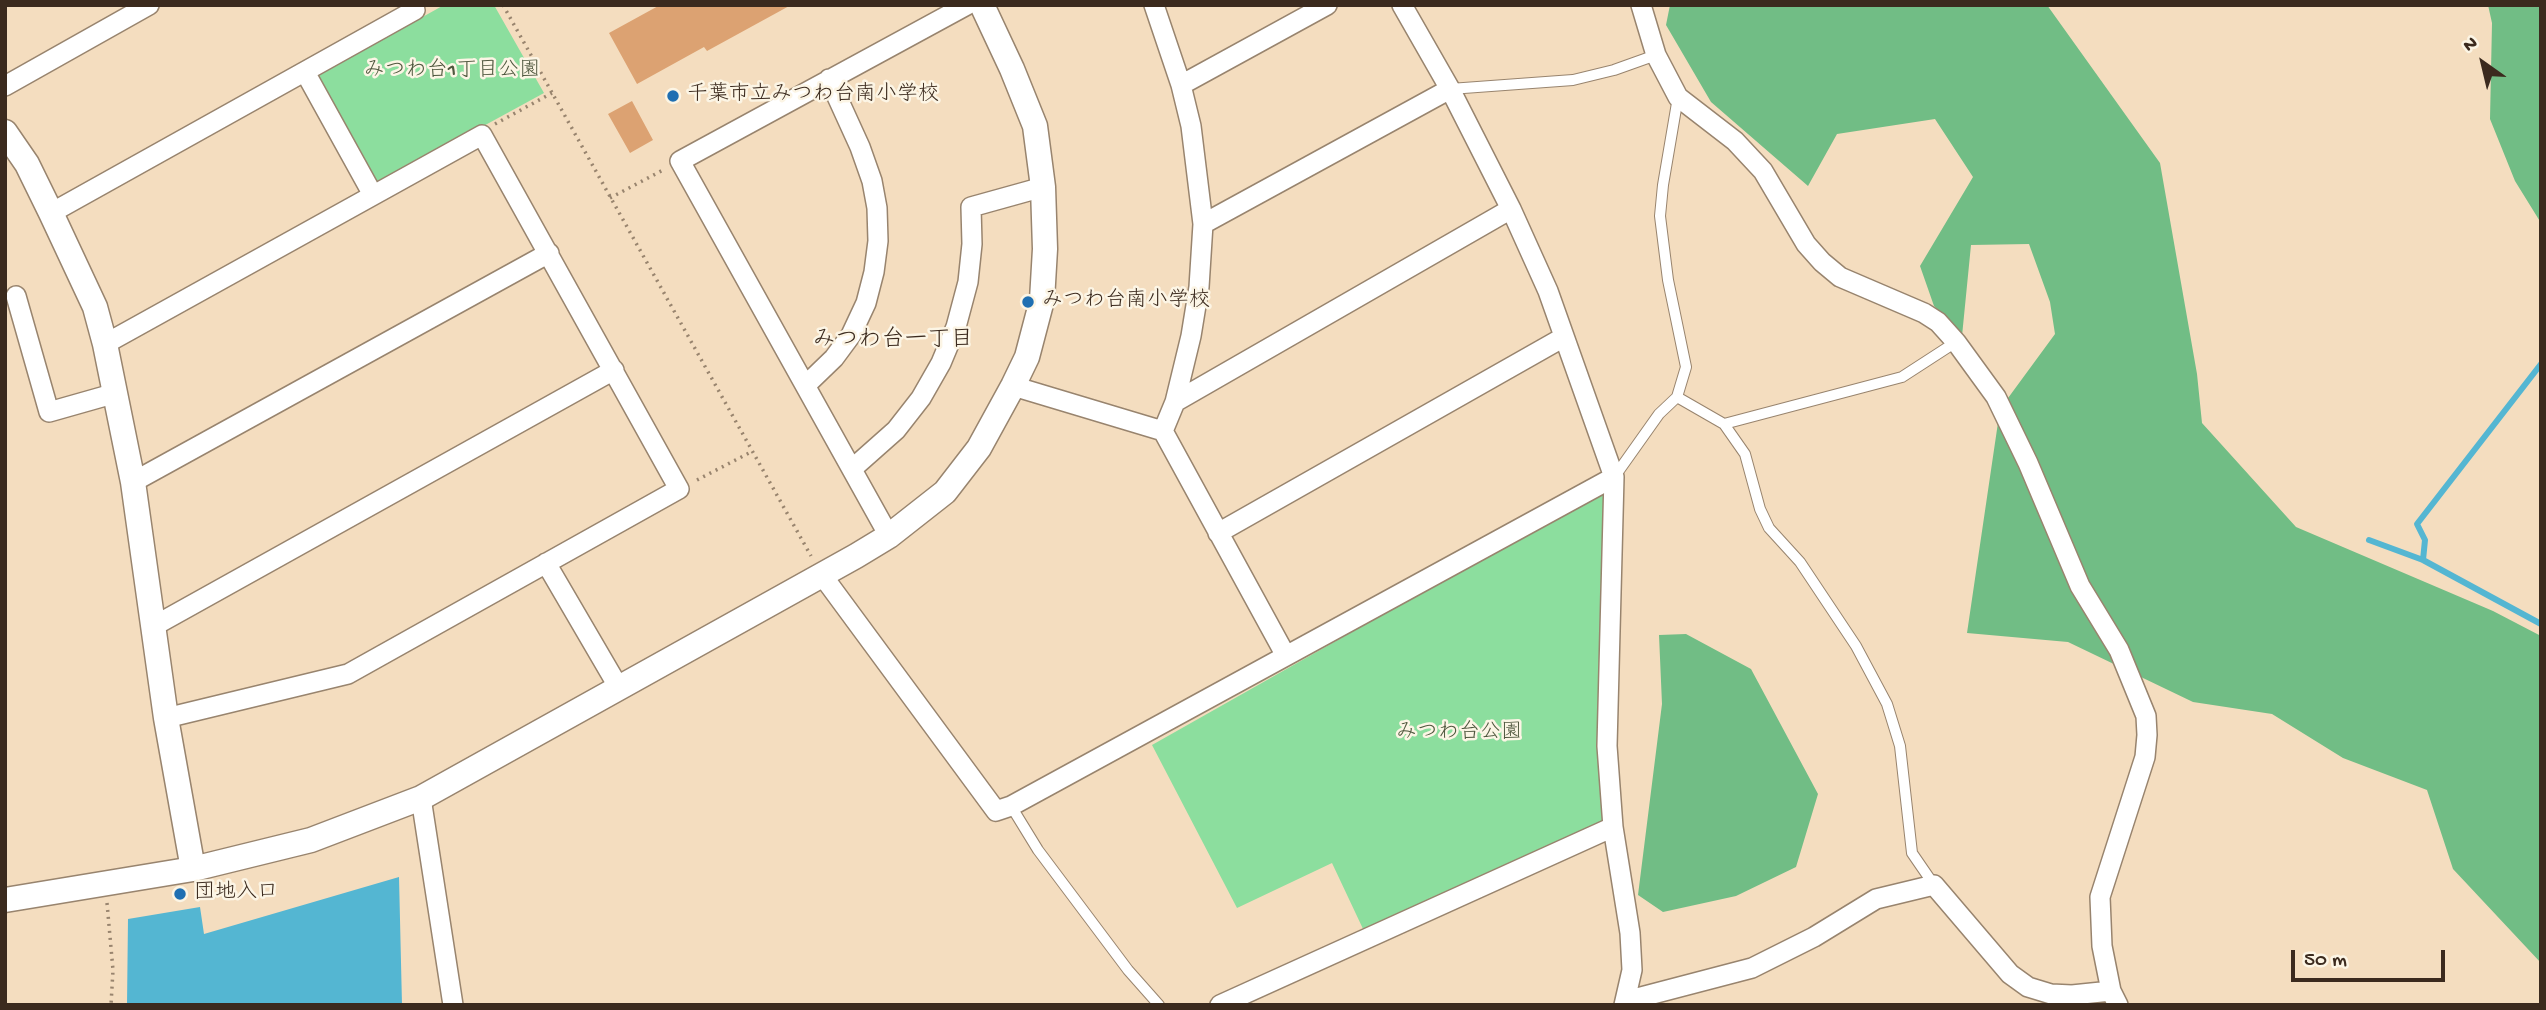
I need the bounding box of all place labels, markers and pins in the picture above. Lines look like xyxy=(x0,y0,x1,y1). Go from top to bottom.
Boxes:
place label: 千葉市立みつわ台南小学校 xyxy=(687,83,939,109)
marker: 千葉市立みつわ台南小学校 xyxy=(665,88,681,104)
place label: みつわ台南小学校 xyxy=(1042,289,1210,315)
marker: みつわ台南小学校 xyxy=(1020,294,1036,310)
place label: 団地入口 xyxy=(194,881,278,907)
marker: 団地入口 xyxy=(172,886,188,902)

